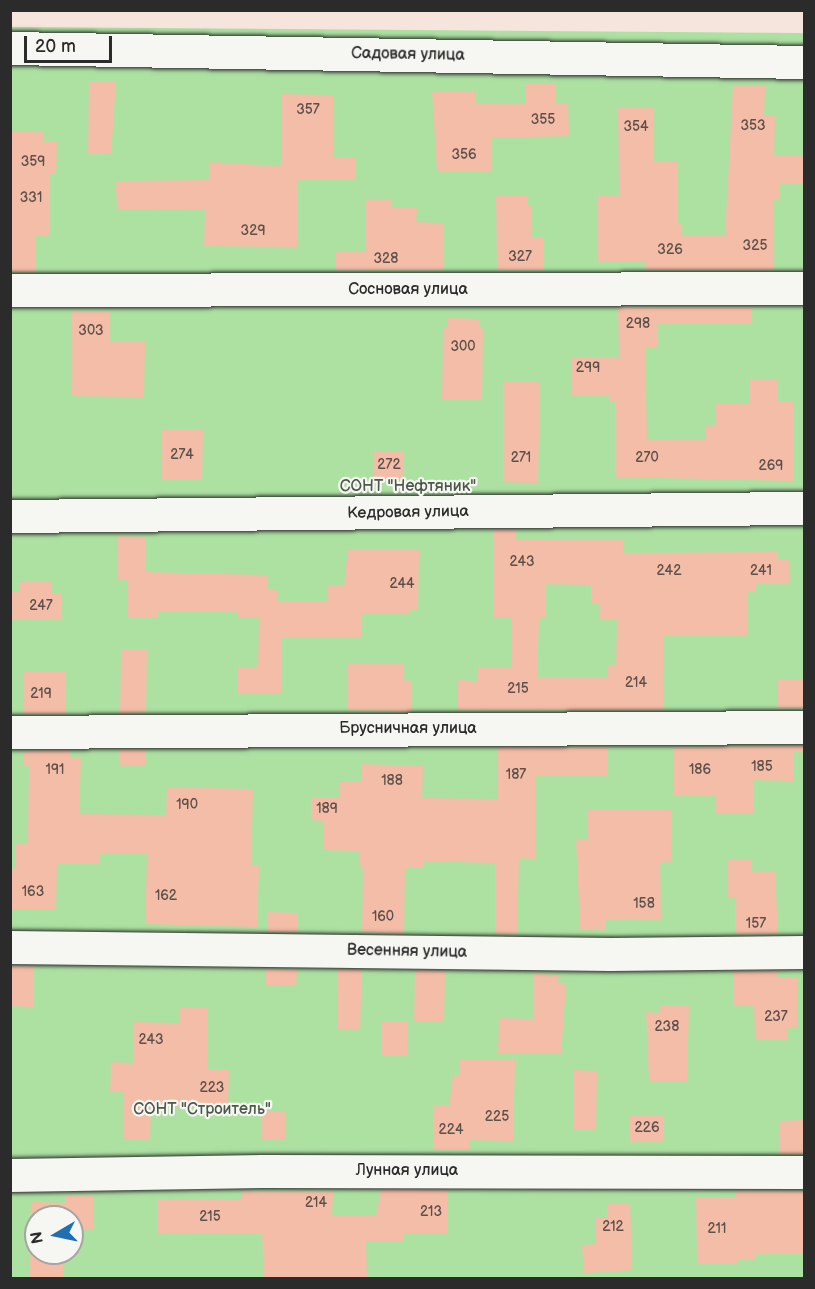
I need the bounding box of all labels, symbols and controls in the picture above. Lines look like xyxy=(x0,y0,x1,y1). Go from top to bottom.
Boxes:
scale bar xyxy=(27,24,116,62)
text: 20 m xyxy=(35,36,76,57)
street label: Садовая улица xyxy=(351,44,465,66)
house number: 357 xyxy=(296,102,320,118)
house number: 355 xyxy=(531,112,555,128)
house number: 353 xyxy=(740,118,766,134)
house number: 354 xyxy=(623,119,649,135)
house number: 356 xyxy=(451,147,477,163)
house number: 359 xyxy=(21,154,45,170)
house number: 331 xyxy=(20,190,42,206)
house number: 329 xyxy=(241,223,265,239)
house number: 325 xyxy=(743,238,767,254)
house number: 326 xyxy=(657,242,683,258)
house number: 327 xyxy=(508,249,532,265)
house number: 328 xyxy=(373,251,399,267)
street label: Сосновая улица xyxy=(348,280,468,300)
house number: 298 xyxy=(626,316,650,332)
house number: 303 xyxy=(78,323,104,339)
house number: 300 xyxy=(450,339,476,355)
house number: 299 xyxy=(576,360,600,376)
house number: 274 xyxy=(170,447,194,463)
house number: 271 xyxy=(511,450,531,466)
house number: 270 xyxy=(635,450,659,466)
house number: 272 xyxy=(377,457,401,473)
house number: 269 xyxy=(759,458,783,474)
park label: СОНТ "Нефтяник" xyxy=(340,477,476,497)
street label: Кедровая улица xyxy=(347,502,469,524)
house number: 243 xyxy=(509,554,535,570)
house number: 242 xyxy=(657,563,681,579)
house number: 241 xyxy=(750,563,772,579)
house number: 244 xyxy=(389,576,415,592)
house number: 247 xyxy=(29,598,53,614)
house number: 214 xyxy=(625,675,647,691)
house number: 215 xyxy=(507,681,529,697)
house number: 219 xyxy=(30,686,52,702)
street label: Брусничная улица xyxy=(339,719,477,739)
house number: 185 xyxy=(751,759,773,775)
house number: 191 xyxy=(46,762,64,778)
house number: 186 xyxy=(689,762,711,778)
house number: 187 xyxy=(506,767,526,783)
house number: 188 xyxy=(381,773,403,789)
house number: 190 xyxy=(176,797,198,813)
house number: 189 xyxy=(316,801,338,817)
house number: 163 xyxy=(22,884,44,900)
house number: 162 xyxy=(155,888,177,904)
house number: 158 xyxy=(633,896,655,912)
house number: 160 xyxy=(372,909,394,925)
house number: 157 xyxy=(746,916,766,932)
street label: Весенняя улица xyxy=(347,941,467,963)
house number: 237 xyxy=(764,1009,788,1025)
house number: 238 xyxy=(655,1019,679,1035)
house number: 243 xyxy=(138,1032,164,1048)
house number: 223 xyxy=(200,1080,224,1096)
park label: СОНТ "Строитель" xyxy=(133,1100,271,1120)
house number: 225 xyxy=(485,1109,509,1125)
house number: 226 xyxy=(634,1120,660,1136)
house number: 224 xyxy=(439,1122,463,1138)
street label: Лунная улица xyxy=(356,1161,458,1181)
house number: 214 xyxy=(305,1195,327,1211)
house number: 213 xyxy=(420,1204,442,1220)
north arrow xyxy=(24,1205,84,1265)
house number: 215 xyxy=(199,1209,221,1225)
house number: 212 xyxy=(602,1219,624,1235)
house number: 211 xyxy=(708,1221,726,1237)
text: N xyxy=(27,1230,48,1245)

